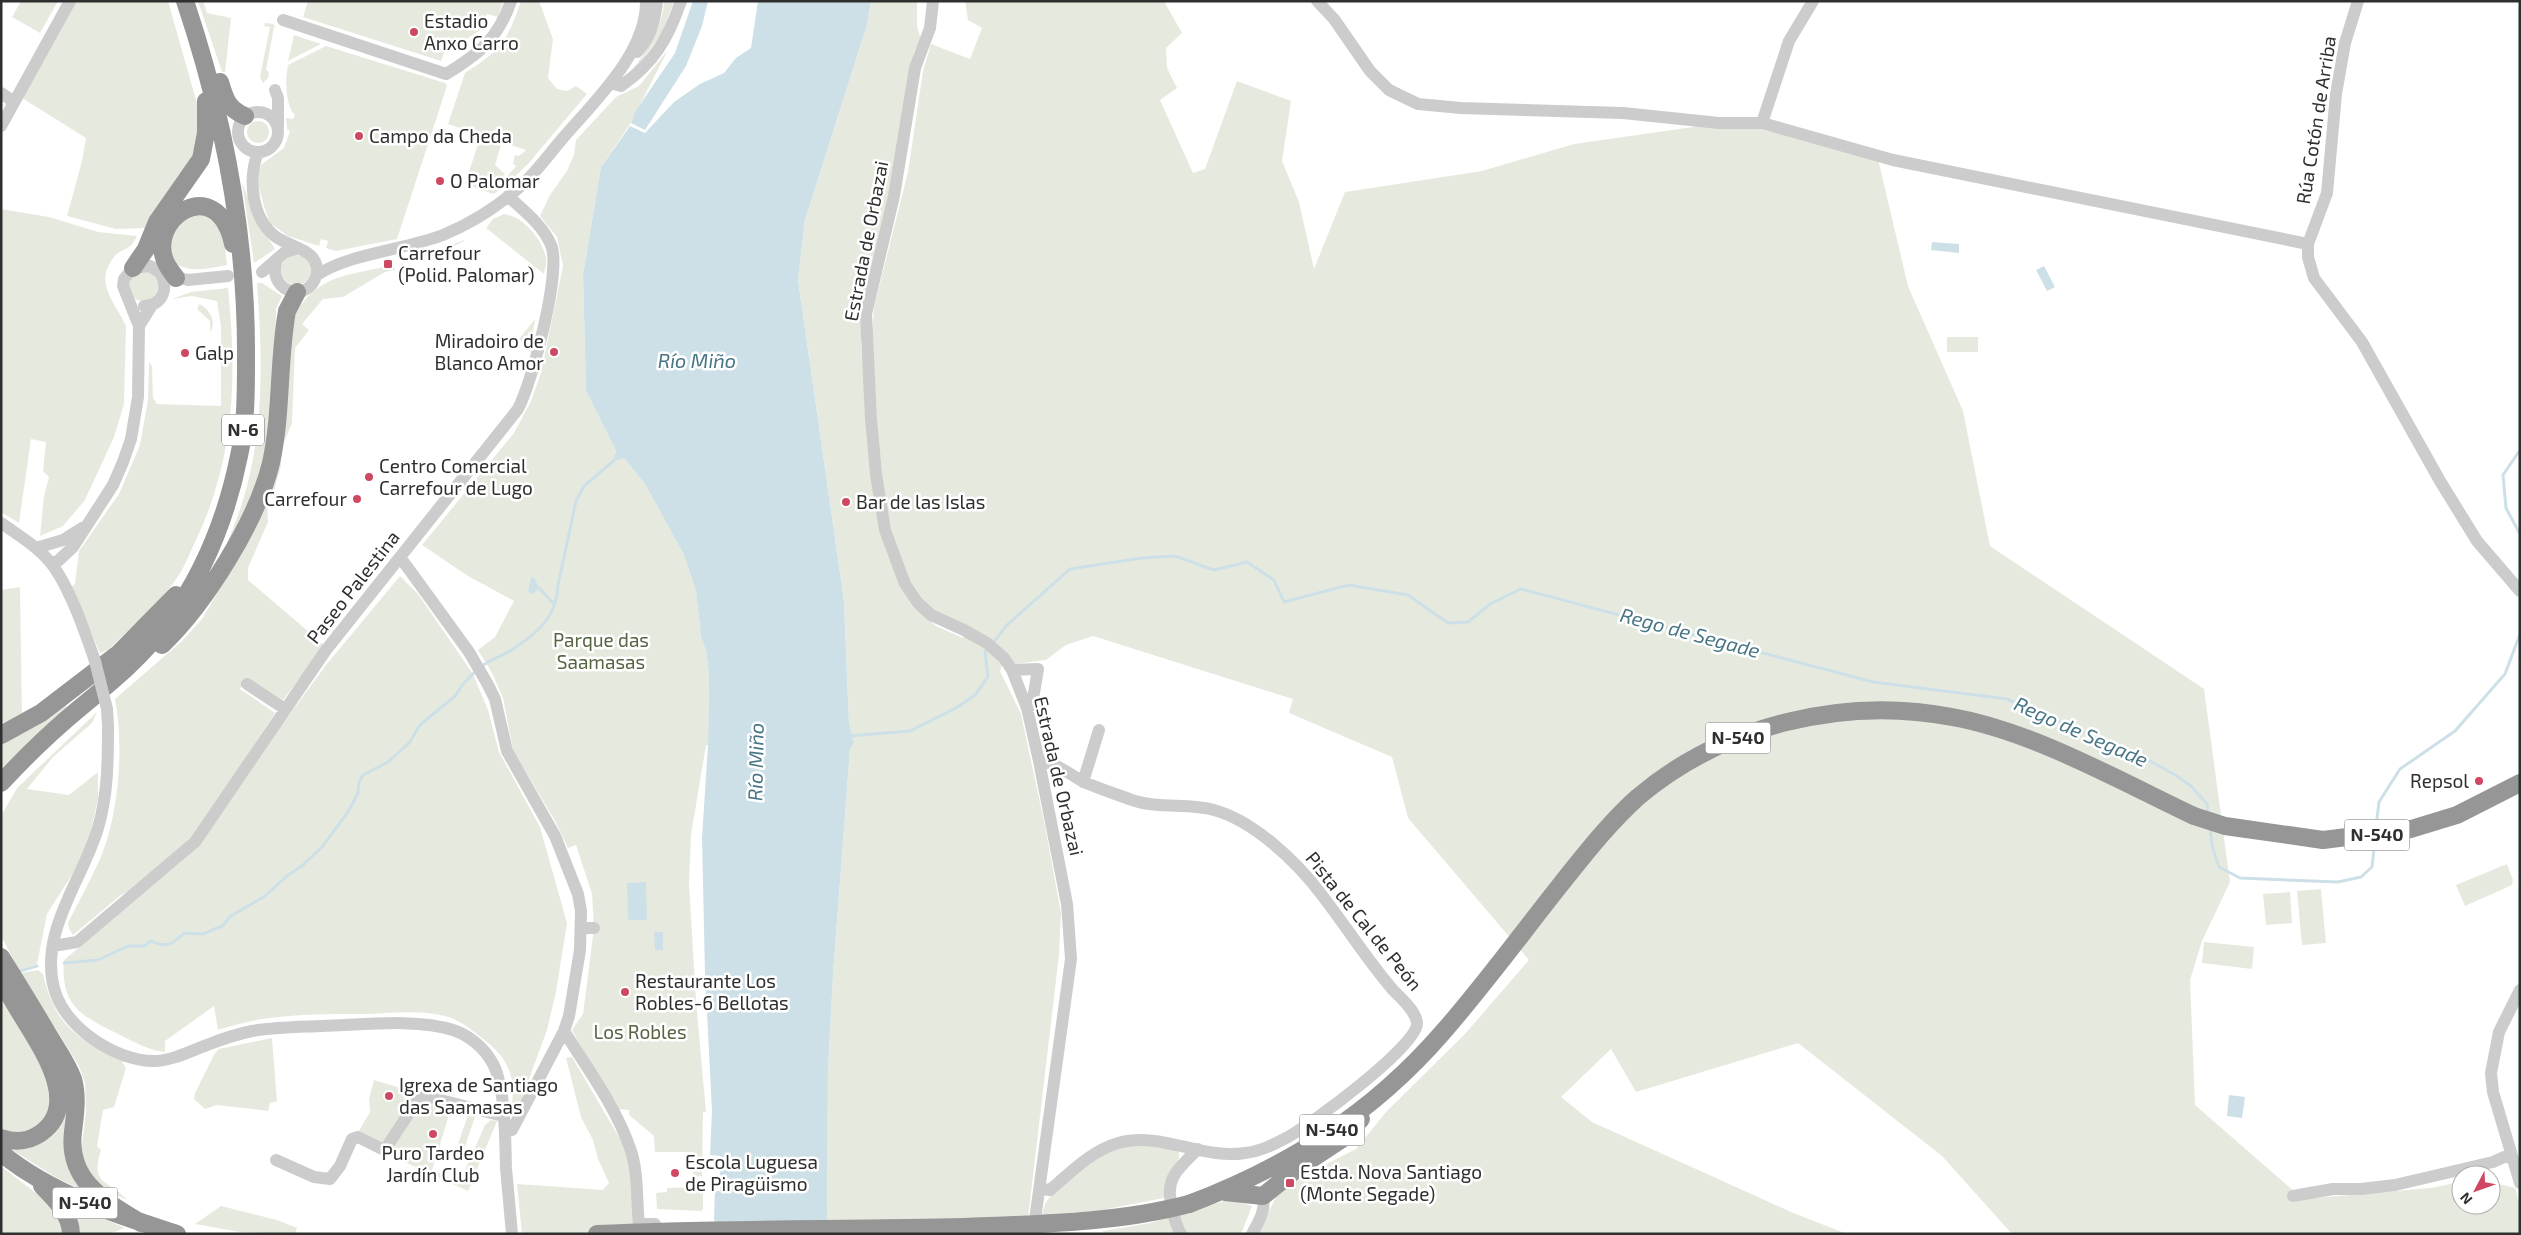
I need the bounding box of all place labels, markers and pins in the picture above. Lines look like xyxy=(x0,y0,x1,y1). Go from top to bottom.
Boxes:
place label: Estadio Anxo Carro xyxy=(424,9,519,54)
marker: Estadio Anxo Carro xyxy=(408,26,420,38)
place label: Campo da Cheda xyxy=(369,124,512,147)
marker: Campo da Cheda xyxy=(353,130,365,142)
place label: O Palomar xyxy=(450,169,540,192)
marker: O Palomar xyxy=(434,175,446,187)
place label: Carrefour (Polid. Palomar) xyxy=(398,241,535,286)
marker: Carrefour (Polid. Palomar) xyxy=(382,258,394,270)
place label: Miradoiro de Blanco Amor xyxy=(435,329,544,374)
place label: Galp xyxy=(195,341,234,364)
marker: Miradoiro de Blanco Amor xyxy=(548,346,560,358)
marker: Galp xyxy=(179,347,191,359)
place label: Centro Comercial Carrefour de Lugo xyxy=(379,454,533,499)
marker: Centro Comercial Carrefour de Lugo xyxy=(363,471,375,483)
place label: Carrefour xyxy=(264,487,347,510)
place label: Bar de las Islas xyxy=(856,490,985,513)
marker: Carrefour xyxy=(351,493,363,505)
marker: Bar de las Islas xyxy=(840,496,852,508)
place label: Repsol xyxy=(2410,769,2469,792)
marker: Repsol xyxy=(2473,775,2485,787)
place label: Restaurante Los Robles-6 Bellotas xyxy=(635,969,789,1014)
marker: Restaurante Los Robles-6 Bellotas xyxy=(619,986,631,998)
place label: Igrexa de Santiago das Saamasas xyxy=(399,1073,558,1118)
marker: Igrexa de Santiago das Saamasas xyxy=(383,1090,395,1102)
marker: Puro Tardeo Jardín Club xyxy=(427,1128,439,1140)
place label: Puro Tardeo Jardín Club xyxy=(382,1141,485,1186)
place label: Escola Luguesa de Piragüismo xyxy=(685,1150,818,1195)
place label: Estda. Nova Santiago (Monte Segade) xyxy=(1300,1160,1482,1205)
marker: Escola Luguesa de Piragüismo xyxy=(669,1167,681,1179)
marker: Estda. Nova Santiago (Monte Segade) xyxy=(1284,1177,1296,1189)

